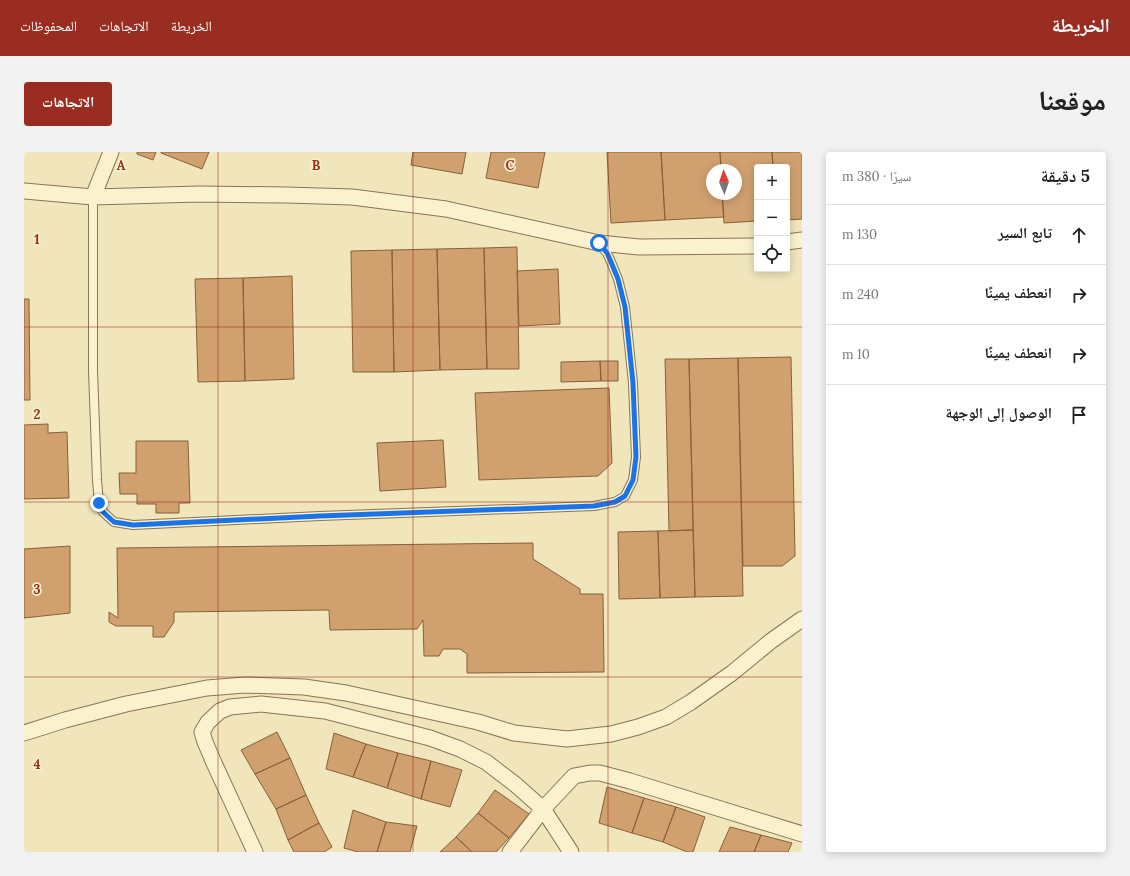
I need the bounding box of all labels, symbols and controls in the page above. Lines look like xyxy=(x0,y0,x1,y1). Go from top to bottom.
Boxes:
text: الخريطة xyxy=(1052,13,1110,37)
text: المحفوظات xyxy=(20,17,77,35)
text: الاتجاهات xyxy=(99,17,149,35)
text: الخريطة xyxy=(171,17,212,35)
button: الاتجاهات xyxy=(24,82,112,126)
text: موقعنا xyxy=(1038,82,1106,118)
text: A xyxy=(117,157,126,174)
text: B xyxy=(312,157,321,174)
text: C xyxy=(506,157,515,174)
north arrow xyxy=(706,164,742,200)
map controls xyxy=(754,164,790,272)
button: + xyxy=(754,164,790,200)
text: 5 دقيقة xyxy=(1041,165,1090,187)
text: سيرًا · 380 m xyxy=(842,168,911,185)
button: − xyxy=(754,200,790,236)
text: تابع السير xyxy=(998,223,1052,242)
icon: ahead xyxy=(1068,224,1090,246)
text: 130 m xyxy=(842,226,877,243)
text: 1 xyxy=(34,231,40,248)
route start xyxy=(590,234,608,252)
button: locate xyxy=(754,236,790,272)
text: انعطف يمينًا xyxy=(984,283,1052,302)
icon: right xyxy=(1068,284,1090,306)
text: 240 m xyxy=(842,286,879,303)
text: انعطف يمينًا xyxy=(984,343,1052,362)
icon: right xyxy=(1068,344,1090,366)
text: 10 m xyxy=(842,346,870,363)
text: الوصول إلى الوجهة xyxy=(945,403,1052,422)
icon: arrive xyxy=(1068,404,1090,426)
text: 2 xyxy=(34,406,41,423)
route end xyxy=(90,494,108,512)
text: 3 xyxy=(33,581,41,598)
text: 4 xyxy=(33,756,41,773)

